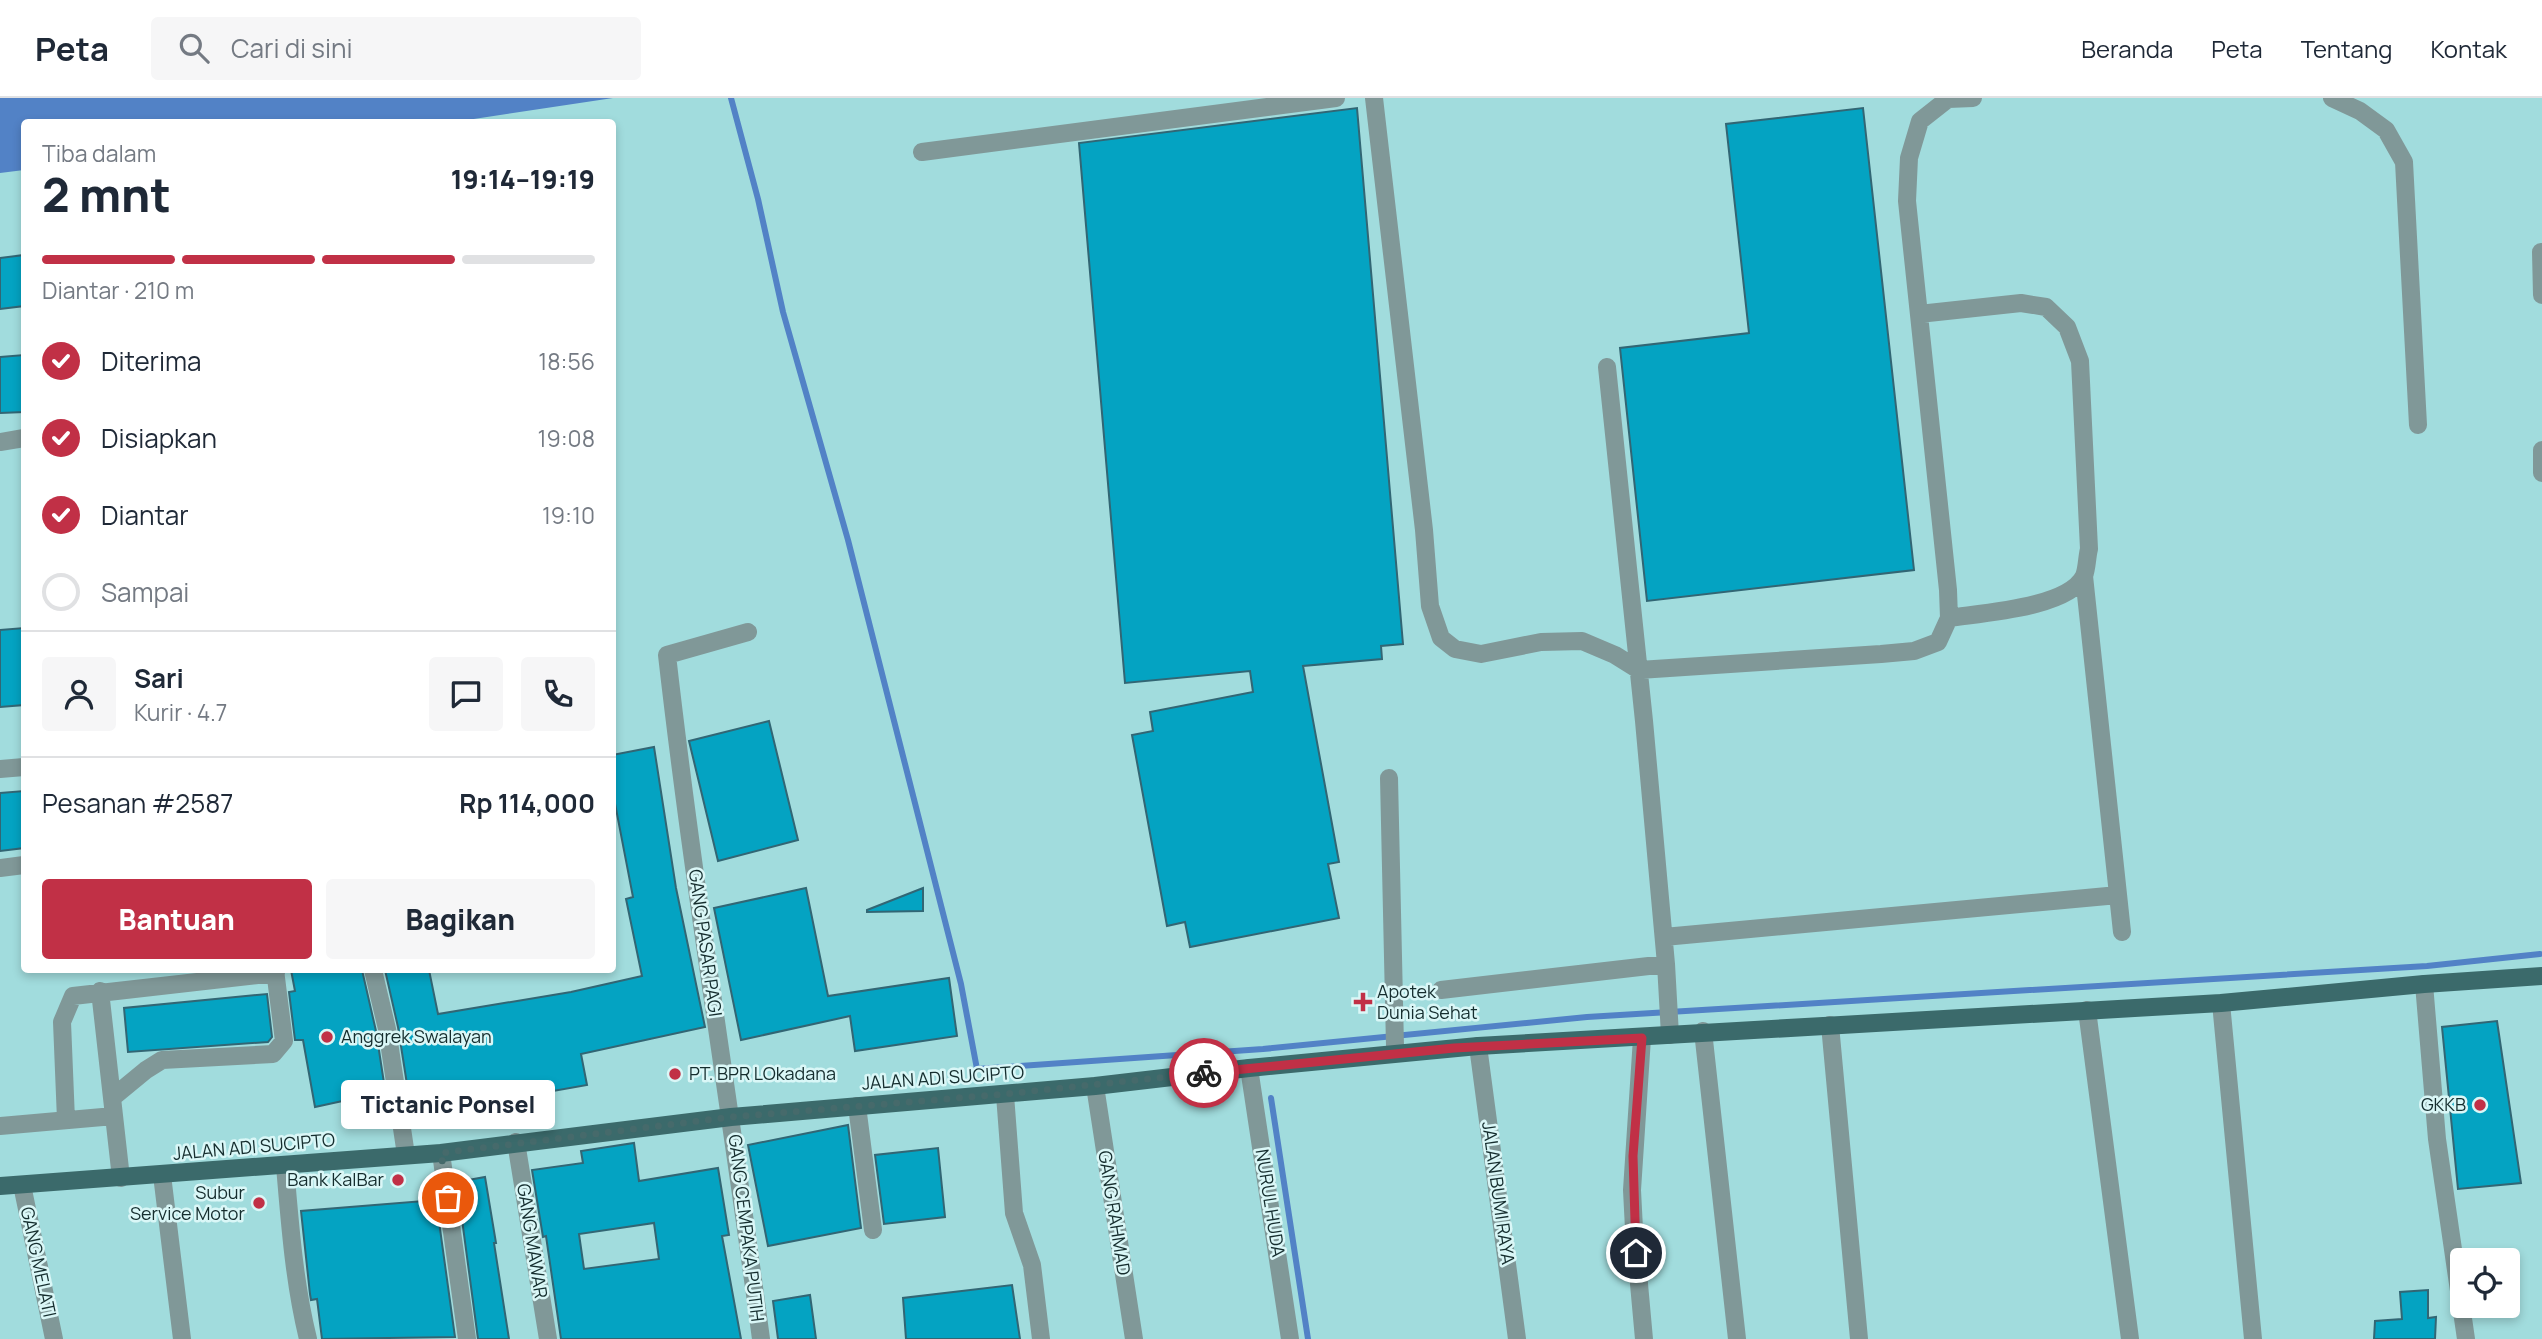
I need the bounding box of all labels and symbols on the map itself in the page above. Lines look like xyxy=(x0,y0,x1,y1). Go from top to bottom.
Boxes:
street label: GANG PASAR PAGI xyxy=(684,868,728,1018)
place label: Apotek Dunia Sehat xyxy=(1377,979,1478,1024)
marker: Apotek Dunia Sehat xyxy=(1355,994,1371,1010)
place label: Anggrek Swalayan xyxy=(341,1024,492,1048)
marker: Anggrek Swalayan xyxy=(319,1029,335,1045)
courier xyxy=(1169,1038,1239,1108)
street label: JALAN ADI SUCIPTO xyxy=(861,1059,1025,1095)
place label: PT. BPR LOkadana xyxy=(689,1061,836,1085)
marker: PT. BPR LOkadana xyxy=(667,1066,683,1082)
callout: Tictanic Ponsel xyxy=(341,1079,555,1128)
place label: GKKB xyxy=(2421,1092,2466,1116)
marker: GKKB xyxy=(2472,1097,2488,1113)
street label: JALAN BUMI RAYA xyxy=(1477,1120,1521,1267)
street label: JALAN ADI SUCIPTO xyxy=(172,1127,336,1165)
street label: GANG CEMPAKA PUTIH xyxy=(724,1133,770,1323)
street label: NURUL HUDA xyxy=(1251,1147,1291,1259)
street label: GANG RAHMAD xyxy=(1093,1149,1137,1277)
place label: Bank KalBar xyxy=(287,1167,384,1191)
pin xyxy=(418,1168,478,1228)
marker: Bank KalBar xyxy=(390,1172,406,1188)
place label: Subur Service Motor xyxy=(130,1180,246,1225)
street label: GANG MAWAR xyxy=(512,1182,554,1300)
marker: Subur Service Motor xyxy=(251,1195,267,1211)
street label: GANG MELATI xyxy=(16,1204,62,1319)
pin xyxy=(1606,1223,1666,1283)

